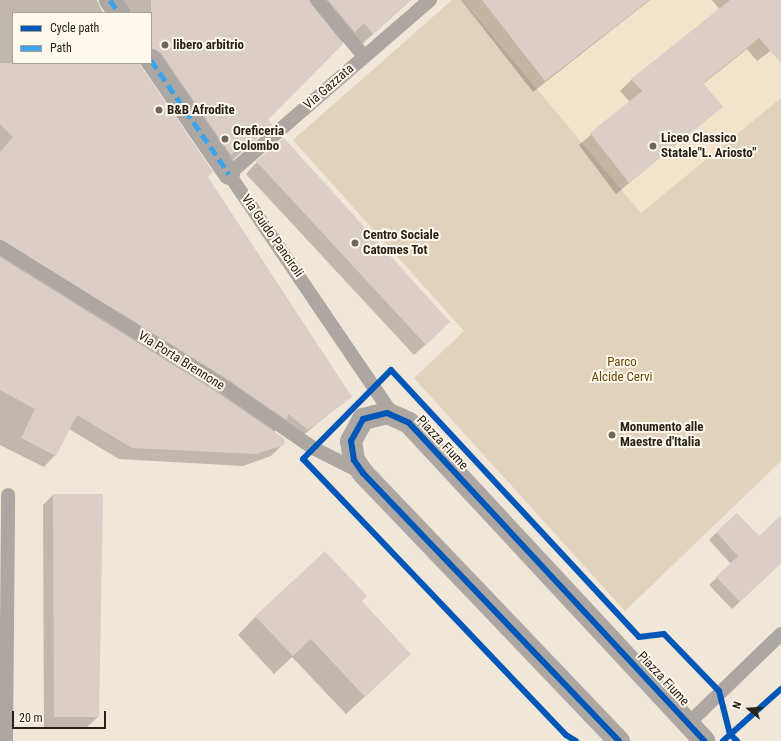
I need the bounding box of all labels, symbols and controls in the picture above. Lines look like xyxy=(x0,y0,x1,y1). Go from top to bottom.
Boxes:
legend xyxy=(12,12,152,64)
text: Cycle path xyxy=(50,21,99,35)
place label: libero arbitrio xyxy=(173,37,244,53)
marker: libero arbitrio xyxy=(160,40,170,50)
text: Path xyxy=(50,41,72,55)
street label: Via Gazzata xyxy=(301,61,357,113)
place label: B&B Afrodite xyxy=(167,102,235,118)
marker: B&B Afrodite xyxy=(154,105,164,115)
place label: Oreficeria Colombo xyxy=(233,124,284,155)
place label: Liceo Classico Statale"L. Ariosto" xyxy=(661,131,756,162)
marker: Oreficeria Colombo xyxy=(220,134,230,144)
marker: Liceo Classico Statale"L. Ariosto" xyxy=(648,141,658,151)
street label: Via Guido Panciroli xyxy=(238,192,306,280)
place label: Centro Sociale Catomes Tot xyxy=(363,228,439,259)
marker: Centro Sociale Catomes Tot xyxy=(350,238,360,248)
street label: Via Porta Brennone xyxy=(135,328,227,394)
park label: Parco Alcide Cervi xyxy=(591,355,653,386)
street label: Piazza Fiume xyxy=(413,413,471,473)
place label: Monumento alle Maestre d'Italia xyxy=(620,420,704,451)
marker: Monumento alle Maestre d'Italia xyxy=(607,430,617,440)
street label: Piazza Fiume xyxy=(634,649,692,709)
north arrow xyxy=(729,689,769,729)
text: N xyxy=(730,700,744,710)
scale bar xyxy=(14,703,108,729)
text: 20 m xyxy=(19,711,43,725)

